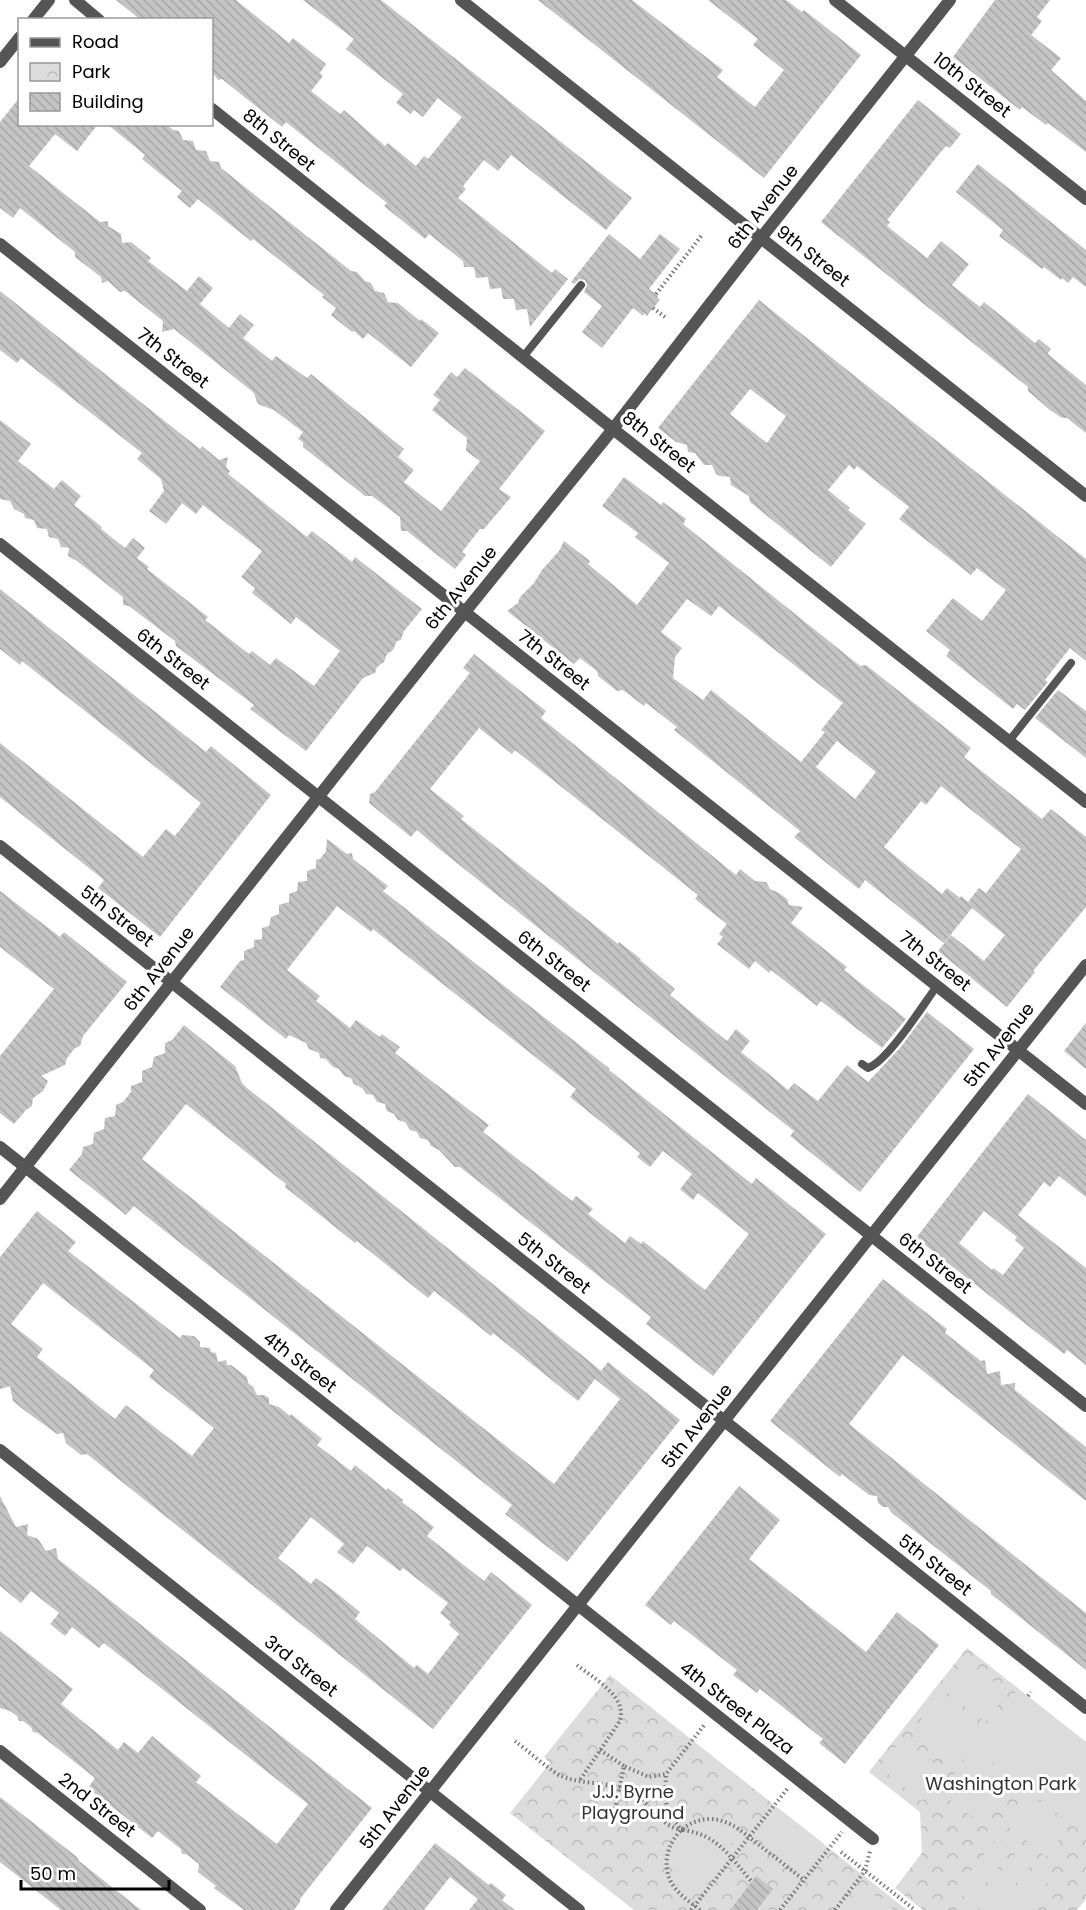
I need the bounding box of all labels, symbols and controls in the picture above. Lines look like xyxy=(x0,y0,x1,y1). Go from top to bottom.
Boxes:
legend xyxy=(18,18,213,126)
text: Road xyxy=(72,29,119,54)
street label: 10th Street xyxy=(928,46,1017,123)
text: Park xyxy=(72,59,111,84)
text: Building xyxy=(72,89,144,114)
street label: 8th Street xyxy=(238,103,321,177)
street label: 6th Avenue xyxy=(721,159,804,255)
street label: 9th Street xyxy=(771,219,855,292)
street label: 7th Street xyxy=(132,321,215,394)
street label: 8th Street xyxy=(617,405,701,478)
street label: 6th Avenue xyxy=(419,540,502,635)
street label: 6th Street xyxy=(131,622,215,695)
street label: 7th Street xyxy=(513,623,596,696)
street label: 5th Street xyxy=(75,879,159,952)
street label: 6th Avenue xyxy=(117,921,200,1017)
street label: 6th Street xyxy=(512,924,596,997)
street label: 7th Street xyxy=(894,924,977,997)
street label: 5th Avenue xyxy=(957,997,1040,1092)
street label: 5th Street xyxy=(512,1226,596,1299)
street label: 6th Street xyxy=(893,1226,977,1299)
street label: 4th Street xyxy=(258,1325,342,1398)
street label: 5th Avenue xyxy=(655,1378,738,1473)
street label: 5th Street xyxy=(893,1528,977,1601)
street label: 3rd Street xyxy=(259,1629,343,1702)
street label: 4th Street Plaza xyxy=(675,1655,800,1760)
street label: 5th Avenue xyxy=(353,1759,436,1854)
street label: 2nd Street xyxy=(54,1767,141,1843)
park label: Washington Park xyxy=(925,1771,1078,1796)
park label: J.J. Byrne Playground xyxy=(582,1779,684,1825)
scale bar xyxy=(21,1853,170,1891)
text: 50 m xyxy=(30,1861,76,1886)

